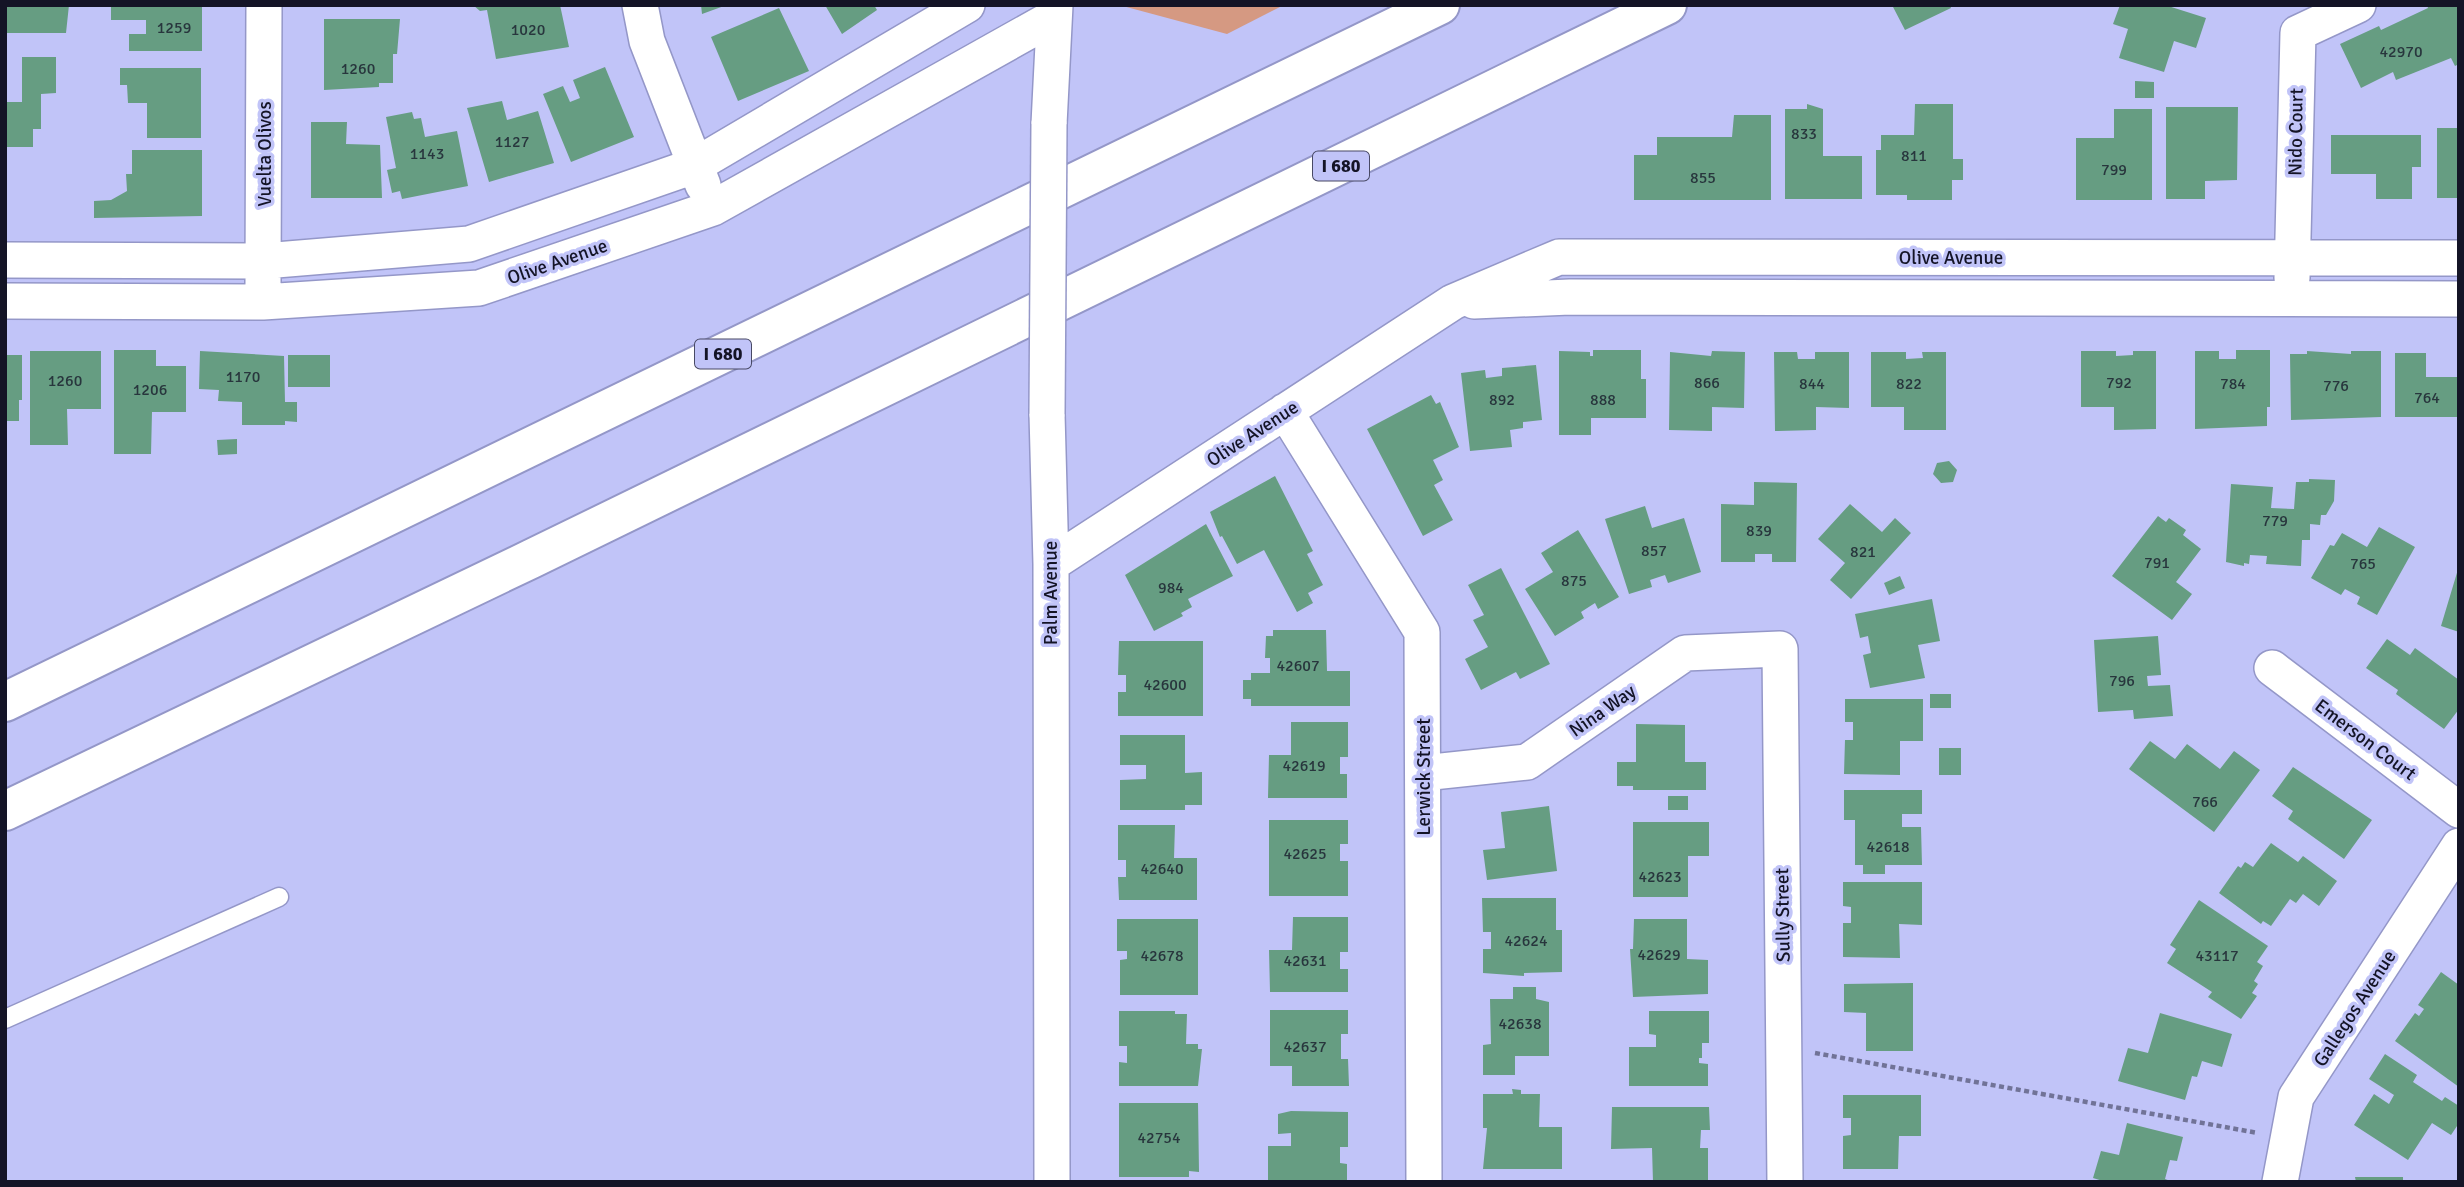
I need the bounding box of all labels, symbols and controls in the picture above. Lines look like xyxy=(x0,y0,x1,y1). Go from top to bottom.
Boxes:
house number: 1259 xyxy=(157,18,191,38)
house number: 1020 xyxy=(511,20,545,40)
house number: 42970 xyxy=(2379,42,2423,62)
house number: 1260 xyxy=(341,59,375,79)
street label: Nido Court xyxy=(2283,88,2309,176)
street label: Vuelta Olivos xyxy=(253,101,277,207)
house number: 833 xyxy=(1791,124,1817,144)
house number: 1127 xyxy=(495,132,529,152)
house number: 1143 xyxy=(410,144,444,164)
house number: 811 xyxy=(1901,146,1927,166)
road number: I 680 xyxy=(1313,152,1369,181)
house number: 799 xyxy=(2101,160,2127,180)
house number: 855 xyxy=(1690,168,1716,188)
street label: Olive Avenue xyxy=(504,234,611,290)
street label: Olive Avenue xyxy=(1899,246,2003,270)
road number: I 680 xyxy=(695,340,751,368)
house number: 1170 xyxy=(226,367,260,387)
house number: 1260 xyxy=(48,371,82,391)
house number: 866 xyxy=(1694,373,1720,393)
house number: 792 xyxy=(2106,373,2132,393)
house number: 844 xyxy=(1799,374,1825,394)
house number: 822 xyxy=(1896,374,1922,394)
house number: 784 xyxy=(2220,374,2246,394)
house number: 776 xyxy=(2323,376,2349,396)
house number: 1206 xyxy=(133,380,167,400)
house number: 764 xyxy=(2414,388,2440,408)
house number: 892 xyxy=(1489,390,1515,410)
house number: 888 xyxy=(1590,390,1616,410)
street label: Olive Avenue xyxy=(1202,395,1303,472)
house number: 779 xyxy=(2262,511,2288,531)
house number: 839 xyxy=(1746,521,1772,541)
street label: Palm Avenue xyxy=(1039,541,1063,645)
house number: 857 xyxy=(1641,541,1667,561)
house number: 821 xyxy=(1850,542,1876,562)
house number: 791 xyxy=(2144,553,2170,573)
house number: 765 xyxy=(2350,554,2376,574)
house number: 875 xyxy=(1561,571,1587,591)
house number: 984 xyxy=(1158,578,1184,598)
house number: 42607 xyxy=(1276,656,1320,676)
house number: 796 xyxy=(2109,671,2135,691)
house number: 42600 xyxy=(1143,675,1187,695)
street label: Nina Way xyxy=(1565,679,1641,742)
street label: Emerson Court xyxy=(2310,694,2421,786)
street label: Lerwick Street xyxy=(1412,718,1436,836)
house number: 42619 xyxy=(1282,756,1326,776)
house number: 766 xyxy=(2192,792,2218,812)
house number: 42618 xyxy=(1866,837,1910,857)
house number: 42625 xyxy=(1283,844,1327,864)
house number: 42640 xyxy=(1140,859,1184,879)
house number: 42623 xyxy=(1638,867,1682,887)
street label: Sully Street xyxy=(1770,867,1796,962)
house number: 42624 xyxy=(1504,931,1548,951)
house number: 42629 xyxy=(1637,945,1681,965)
house number: 42678 xyxy=(1140,946,1184,966)
house number: 43117 xyxy=(2195,946,2239,966)
street label: Gallegos Avenue xyxy=(2308,946,2401,1071)
house number: 42631 xyxy=(1283,951,1327,971)
house number: 42638 xyxy=(1498,1014,1542,1034)
house number: 42637 xyxy=(1283,1037,1327,1057)
house number: 42754 xyxy=(1137,1128,1181,1148)

